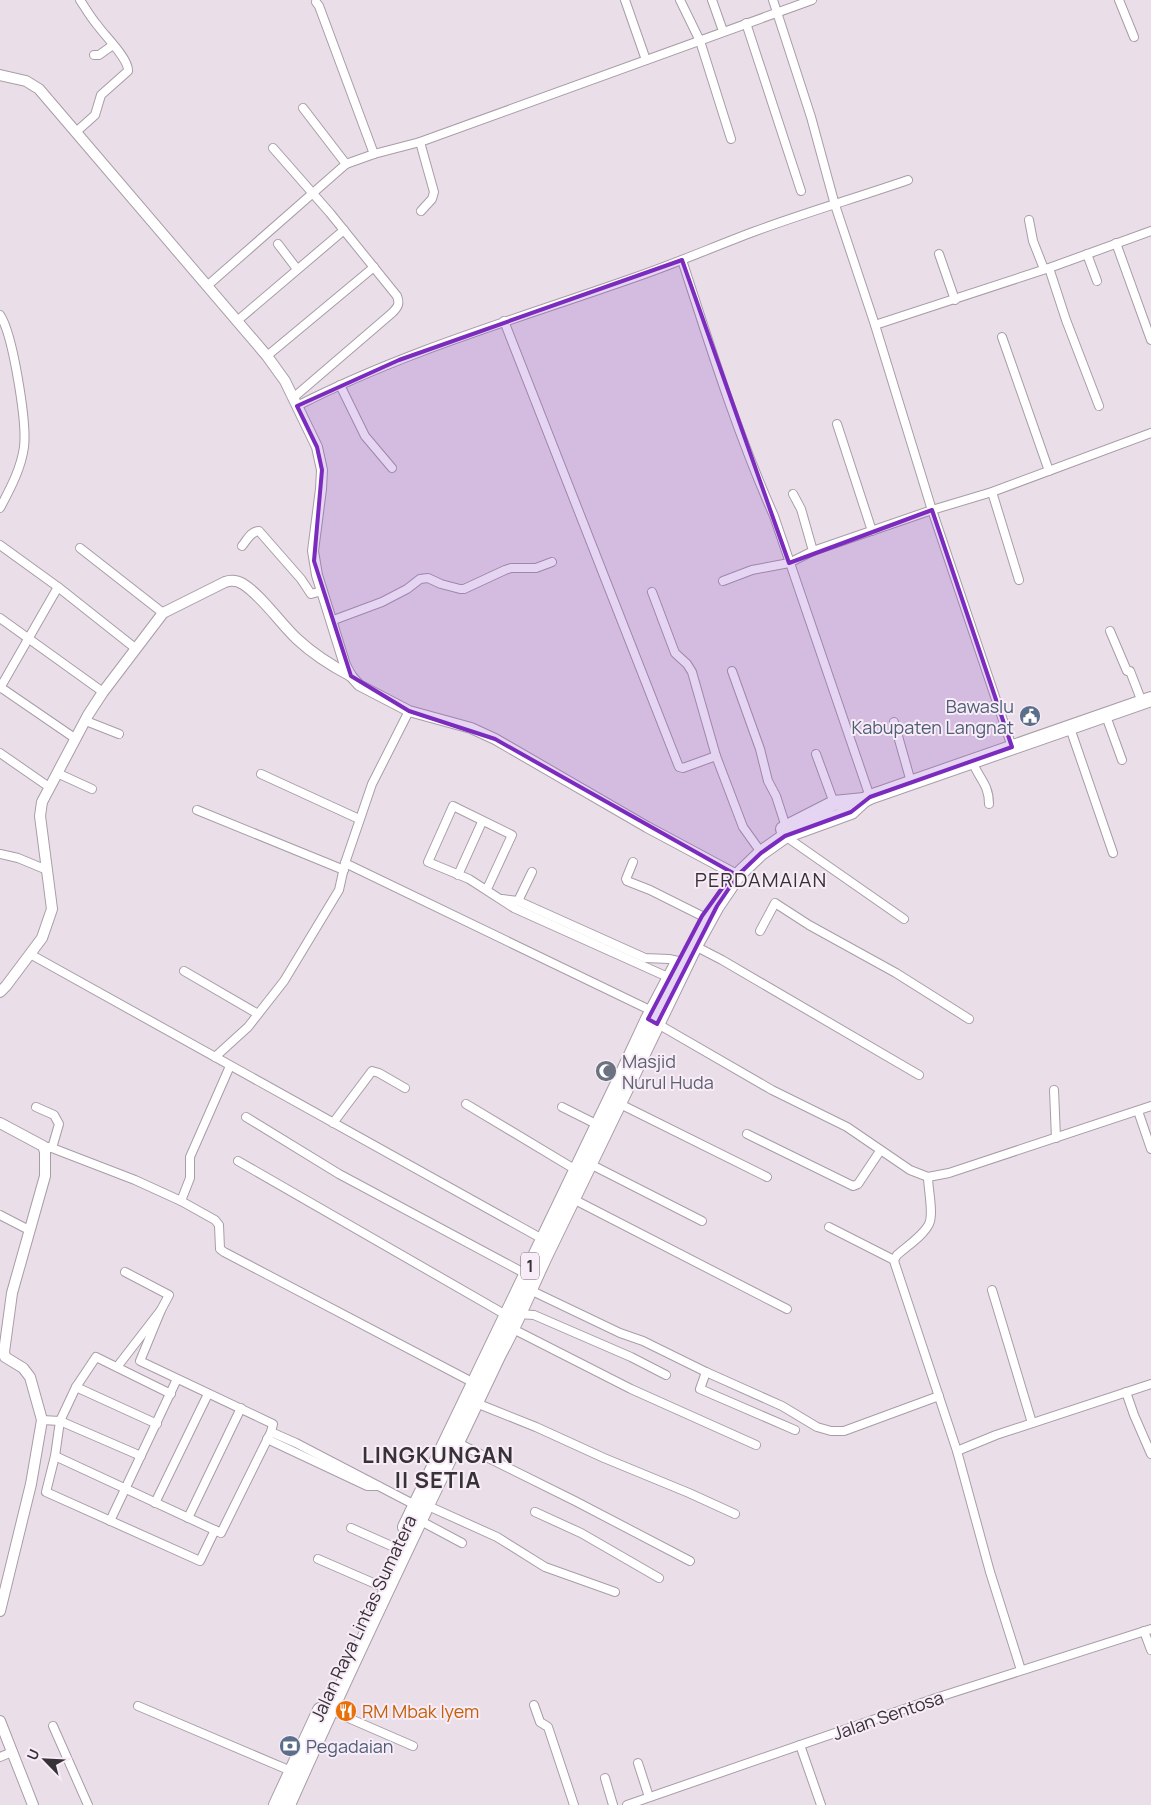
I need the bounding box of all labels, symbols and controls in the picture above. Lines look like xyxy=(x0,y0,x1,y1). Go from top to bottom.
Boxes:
place label: Bawaslu Kabupaten Langnat xyxy=(851,694,1014,739)
public building icon: Bawaslu Kabupaten Langnat xyxy=(1018,704,1042,728)
district label: PERDAMAIAN xyxy=(695,866,827,893)
place label: Masjid Nurul Huda xyxy=(622,1049,714,1094)
mosque icon: Masjid Nurul Huda xyxy=(594,1059,618,1083)
road number: 1 xyxy=(521,1252,539,1280)
district label: LINGKUNGAN II SETIA xyxy=(362,1440,514,1495)
street label: Jalan Raya Lintas Sumatera xyxy=(305,1511,421,1725)
street label: Jalan Sentosa xyxy=(829,1685,947,1745)
restaurant icon: RM Mbak Iyem xyxy=(334,1699,358,1723)
place label: RM Mbak Iyem xyxy=(362,1699,479,1723)
bank icon: Pegadaian xyxy=(278,1734,302,1758)
place label: Pegadaian xyxy=(306,1734,394,1758)
north arrow xyxy=(20,1735,70,1785)
text: U xyxy=(22,1746,43,1763)

